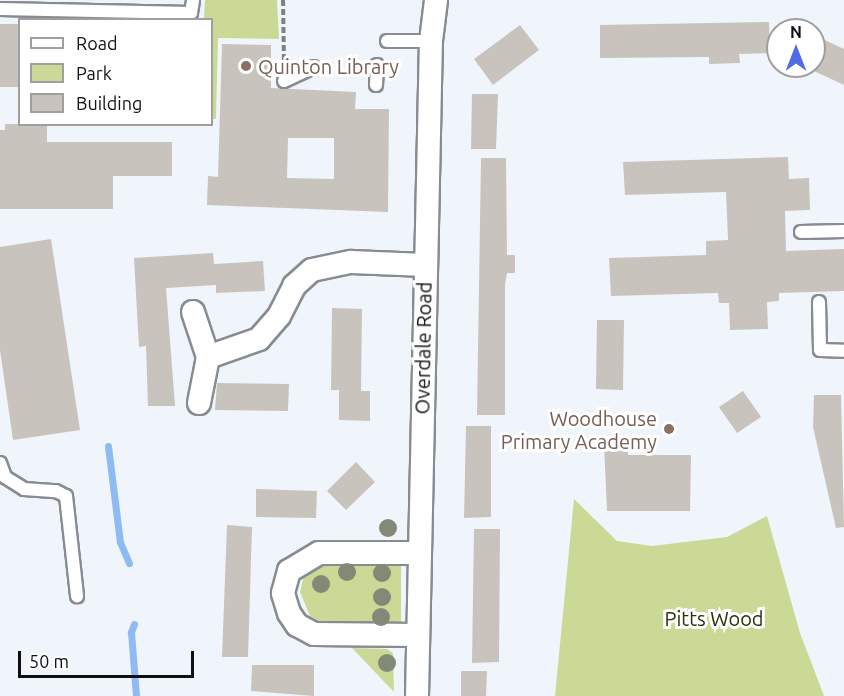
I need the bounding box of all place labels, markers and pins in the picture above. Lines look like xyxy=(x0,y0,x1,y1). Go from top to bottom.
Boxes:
place label: Quinton Library xyxy=(258,54,399,78)
marker: Quinton Library xyxy=(239,59,253,73)
place label: Woodhouse Primary Academy xyxy=(501,406,657,453)
marker: Woodhouse Primary Academy xyxy=(662,422,676,436)

